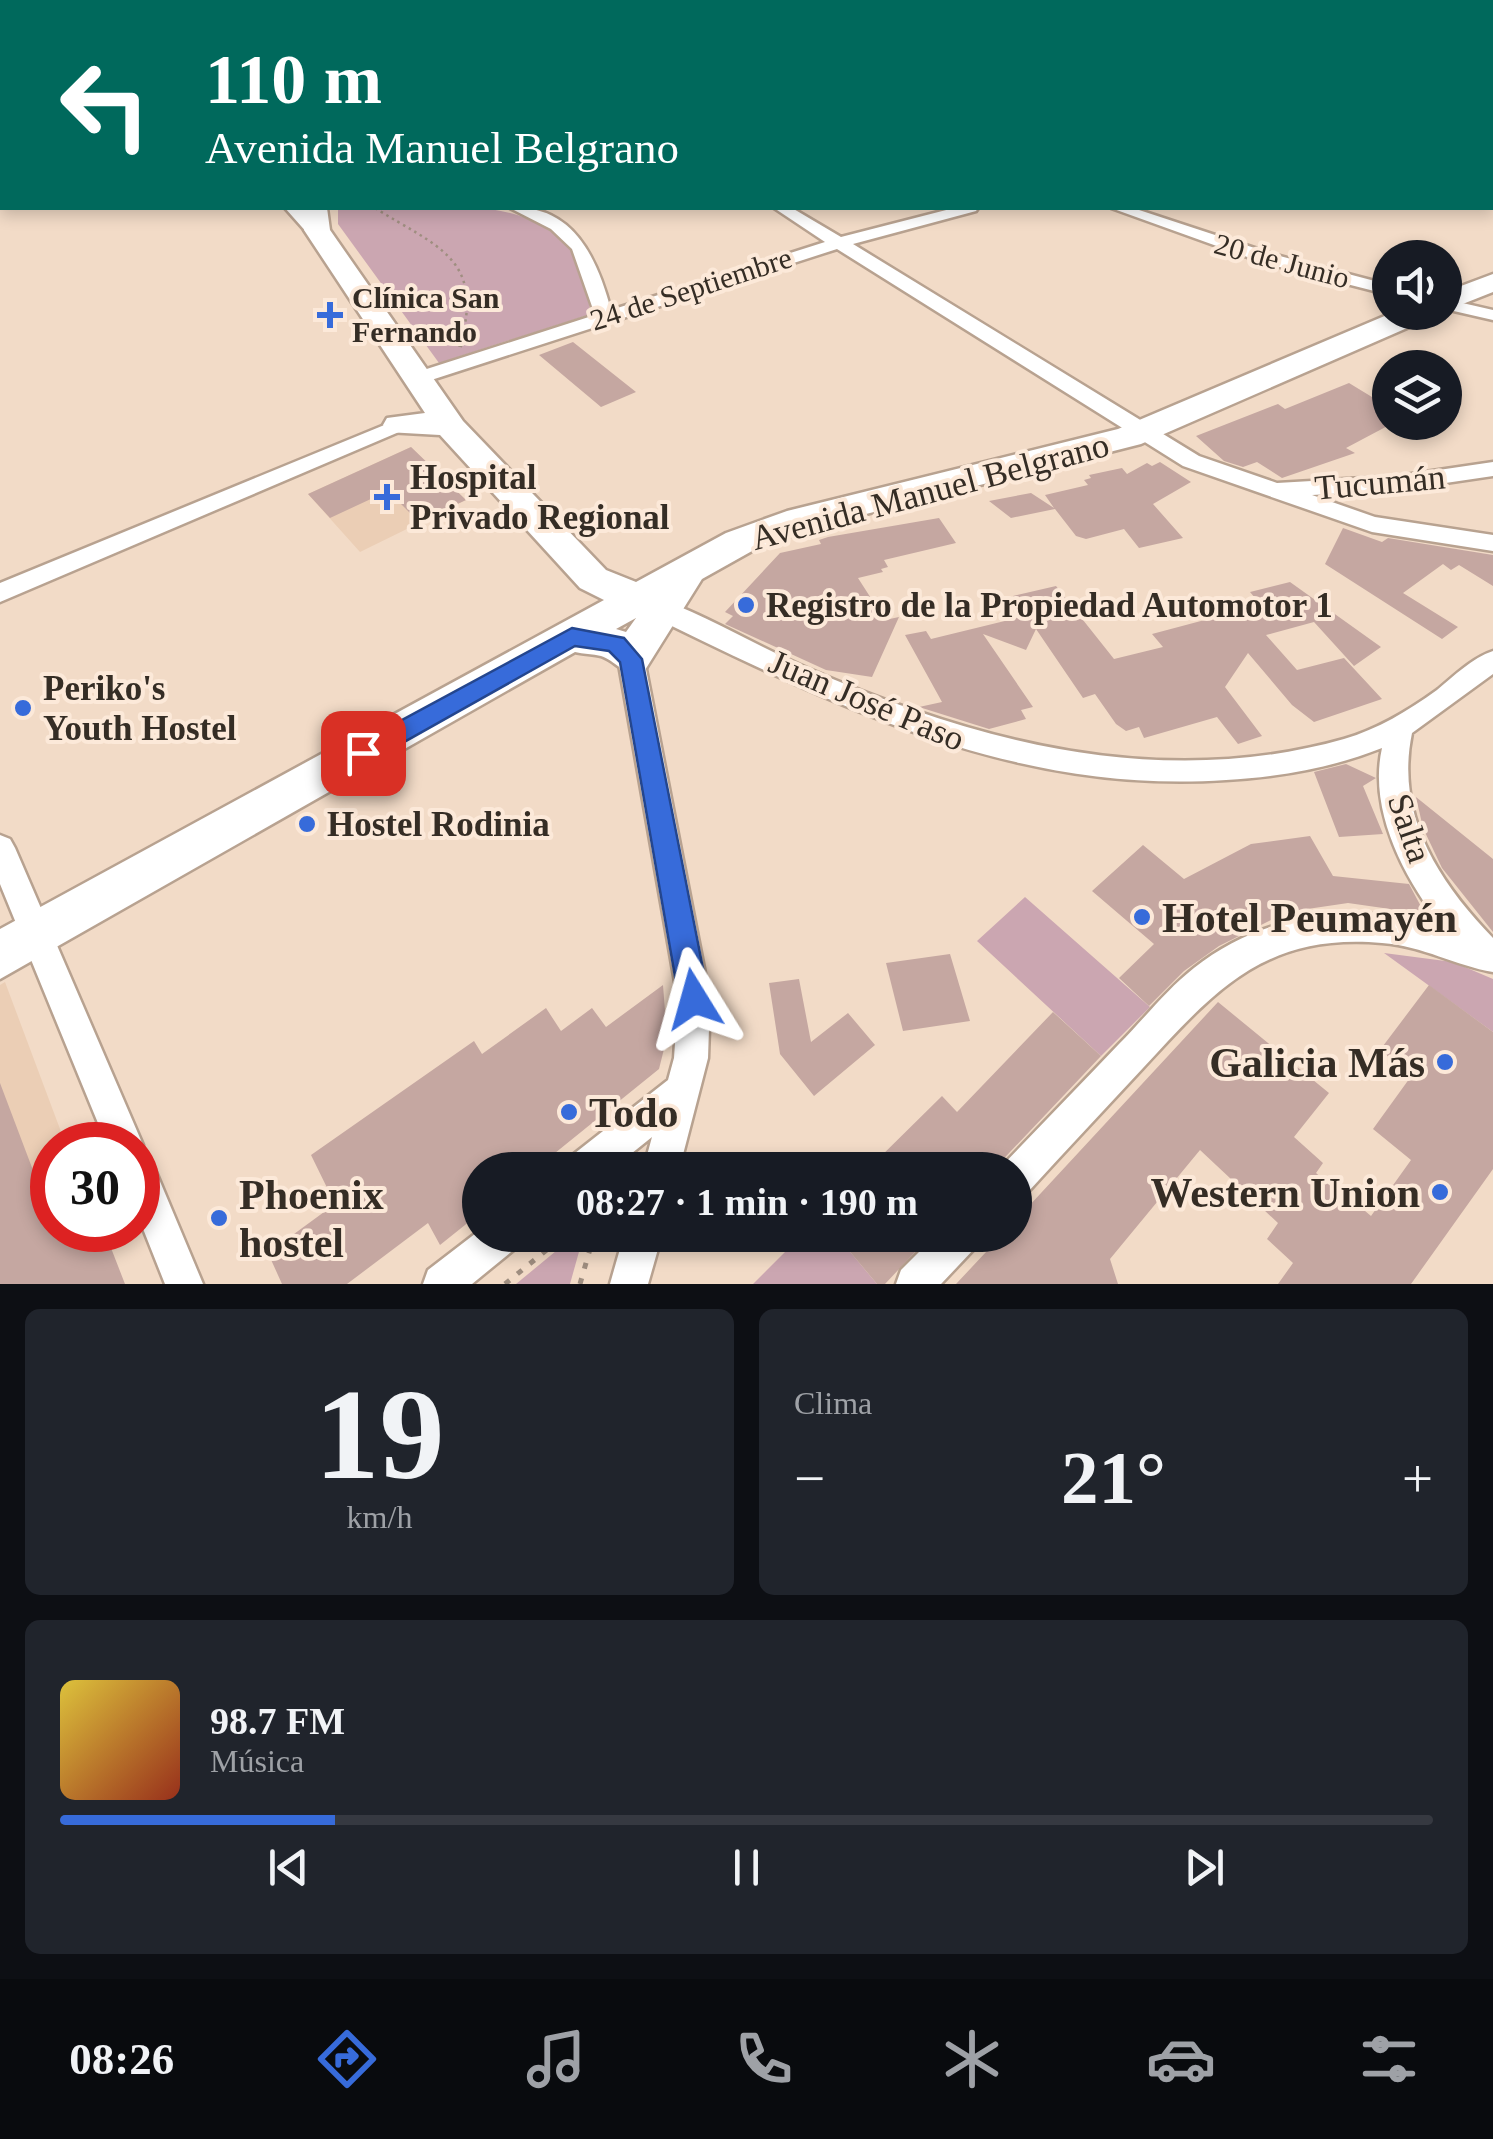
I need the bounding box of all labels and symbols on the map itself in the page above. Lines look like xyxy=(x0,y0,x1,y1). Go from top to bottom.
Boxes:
street label: 20 de Junio xyxy=(1211,227,1353,294)
street label: 24 de Septiembre xyxy=(586,240,796,337)
place label: Clínica San Fernando xyxy=(352,281,500,348)
marker: Clínica San Fernando xyxy=(317,302,343,328)
street label: Avenida Manuel Belgrano xyxy=(747,425,1113,558)
street label: Tucumán xyxy=(1313,457,1447,508)
place label: Hospital Privado Regional xyxy=(410,458,670,537)
marker: Hospital Privado Regional xyxy=(374,484,400,510)
place label: Registro de la Propiedad Automotor 1 xyxy=(766,586,1333,625)
marker: Registro de la Propiedad Automotor 1 xyxy=(735,594,757,616)
street label: Juan José Paso xyxy=(763,642,970,759)
place label: Periko's Youth Hostel xyxy=(43,669,237,748)
marker: Periko's Youth Hostel xyxy=(12,697,34,719)
pin xyxy=(321,711,406,796)
street label: Salta xyxy=(1380,789,1440,868)
place label: Hostel Rodinia xyxy=(327,805,550,844)
marker: Hostel Rodinia xyxy=(296,813,318,835)
place label: Hotel Peumayén xyxy=(1162,895,1457,941)
marker: Hotel Peumayén xyxy=(1131,906,1153,928)
position arrow xyxy=(642,947,746,1051)
place label: Galicia Más xyxy=(1209,1040,1425,1086)
marker: Galicia Más xyxy=(1434,1051,1456,1073)
place label: Todo xyxy=(589,1090,679,1136)
marker: Todo xyxy=(558,1101,580,1123)
speed limit sign: 30 xyxy=(30,1122,160,1252)
place label: Western Union xyxy=(1150,1170,1420,1216)
place label: Phoenix hostel xyxy=(239,1172,384,1266)
marker: Western Union xyxy=(1429,1181,1451,1203)
marker: Phoenix hostel xyxy=(208,1207,230,1229)

